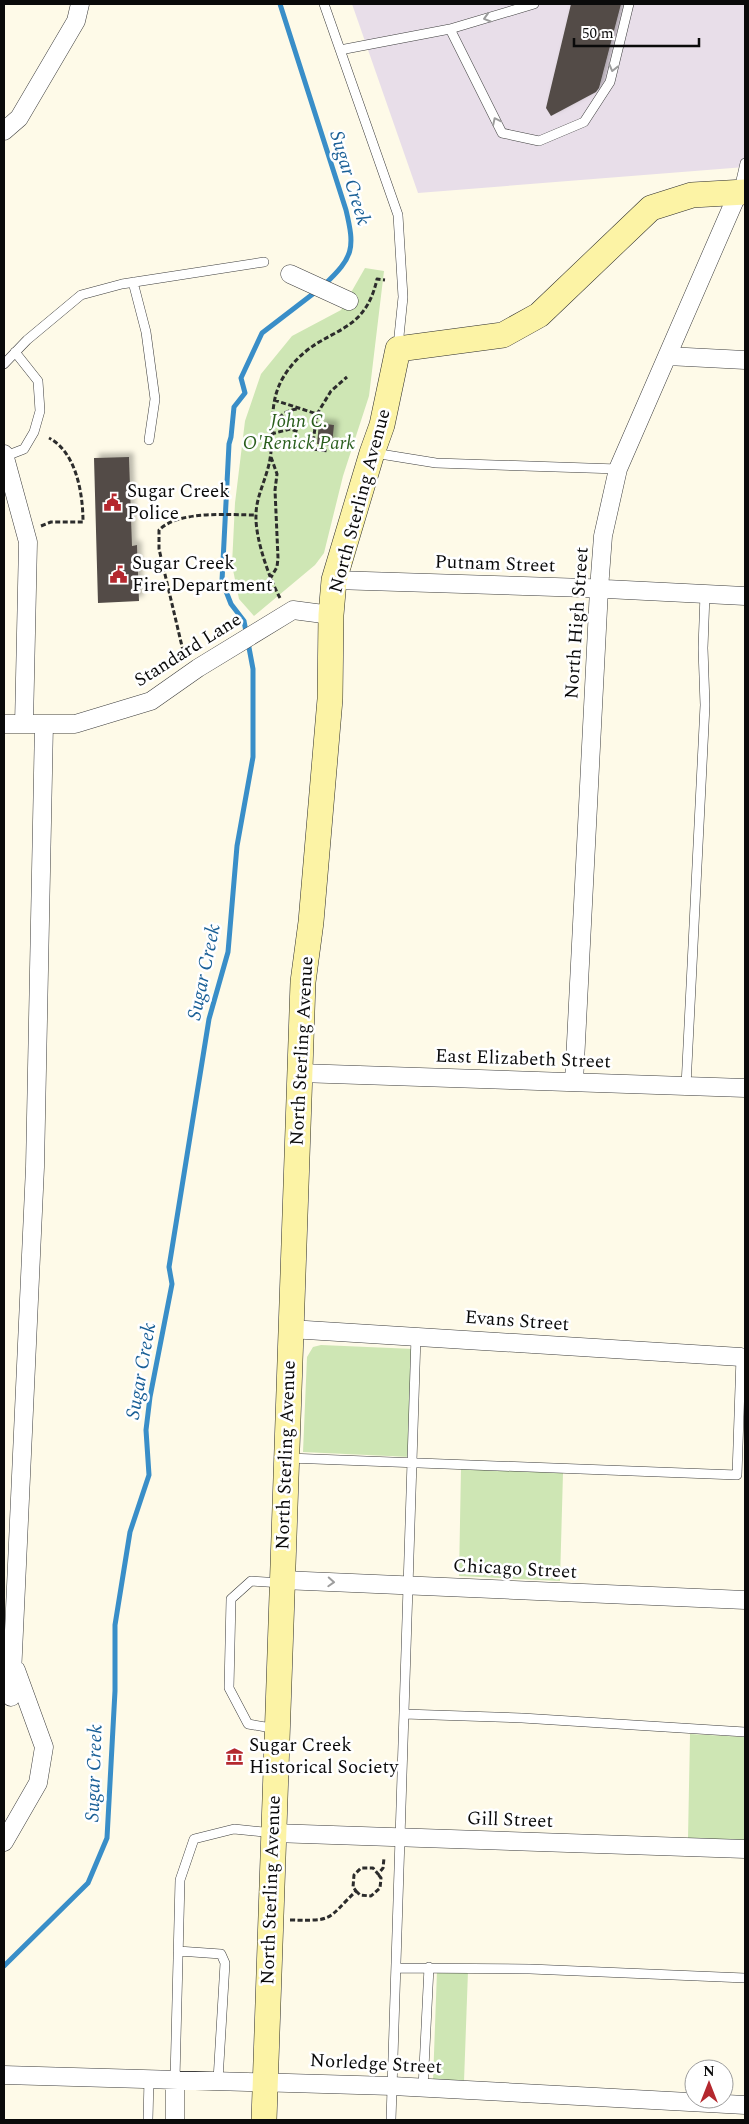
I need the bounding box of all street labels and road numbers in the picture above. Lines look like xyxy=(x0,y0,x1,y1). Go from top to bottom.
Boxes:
street label: North Sterling Avenue xyxy=(321,406,399,596)
street label: North High Street xyxy=(557,546,597,700)
street label: Putnam Street xyxy=(434,547,556,581)
street label: Standard Lane xyxy=(129,605,247,695)
street label: North Sterling Avenue xyxy=(283,956,321,1146)
street label: East Elizabeth Street xyxy=(435,1041,612,1077)
street label: Evans Street xyxy=(464,1303,570,1339)
street label: North Sterling Avenue xyxy=(268,1360,304,1550)
street label: Chicago Street xyxy=(452,1551,578,1587)
street label: North Sterling Avenue xyxy=(253,1795,289,1985)
street label: Gill Street xyxy=(466,1804,554,1836)
street label: Norledge Street xyxy=(309,2046,443,2082)

